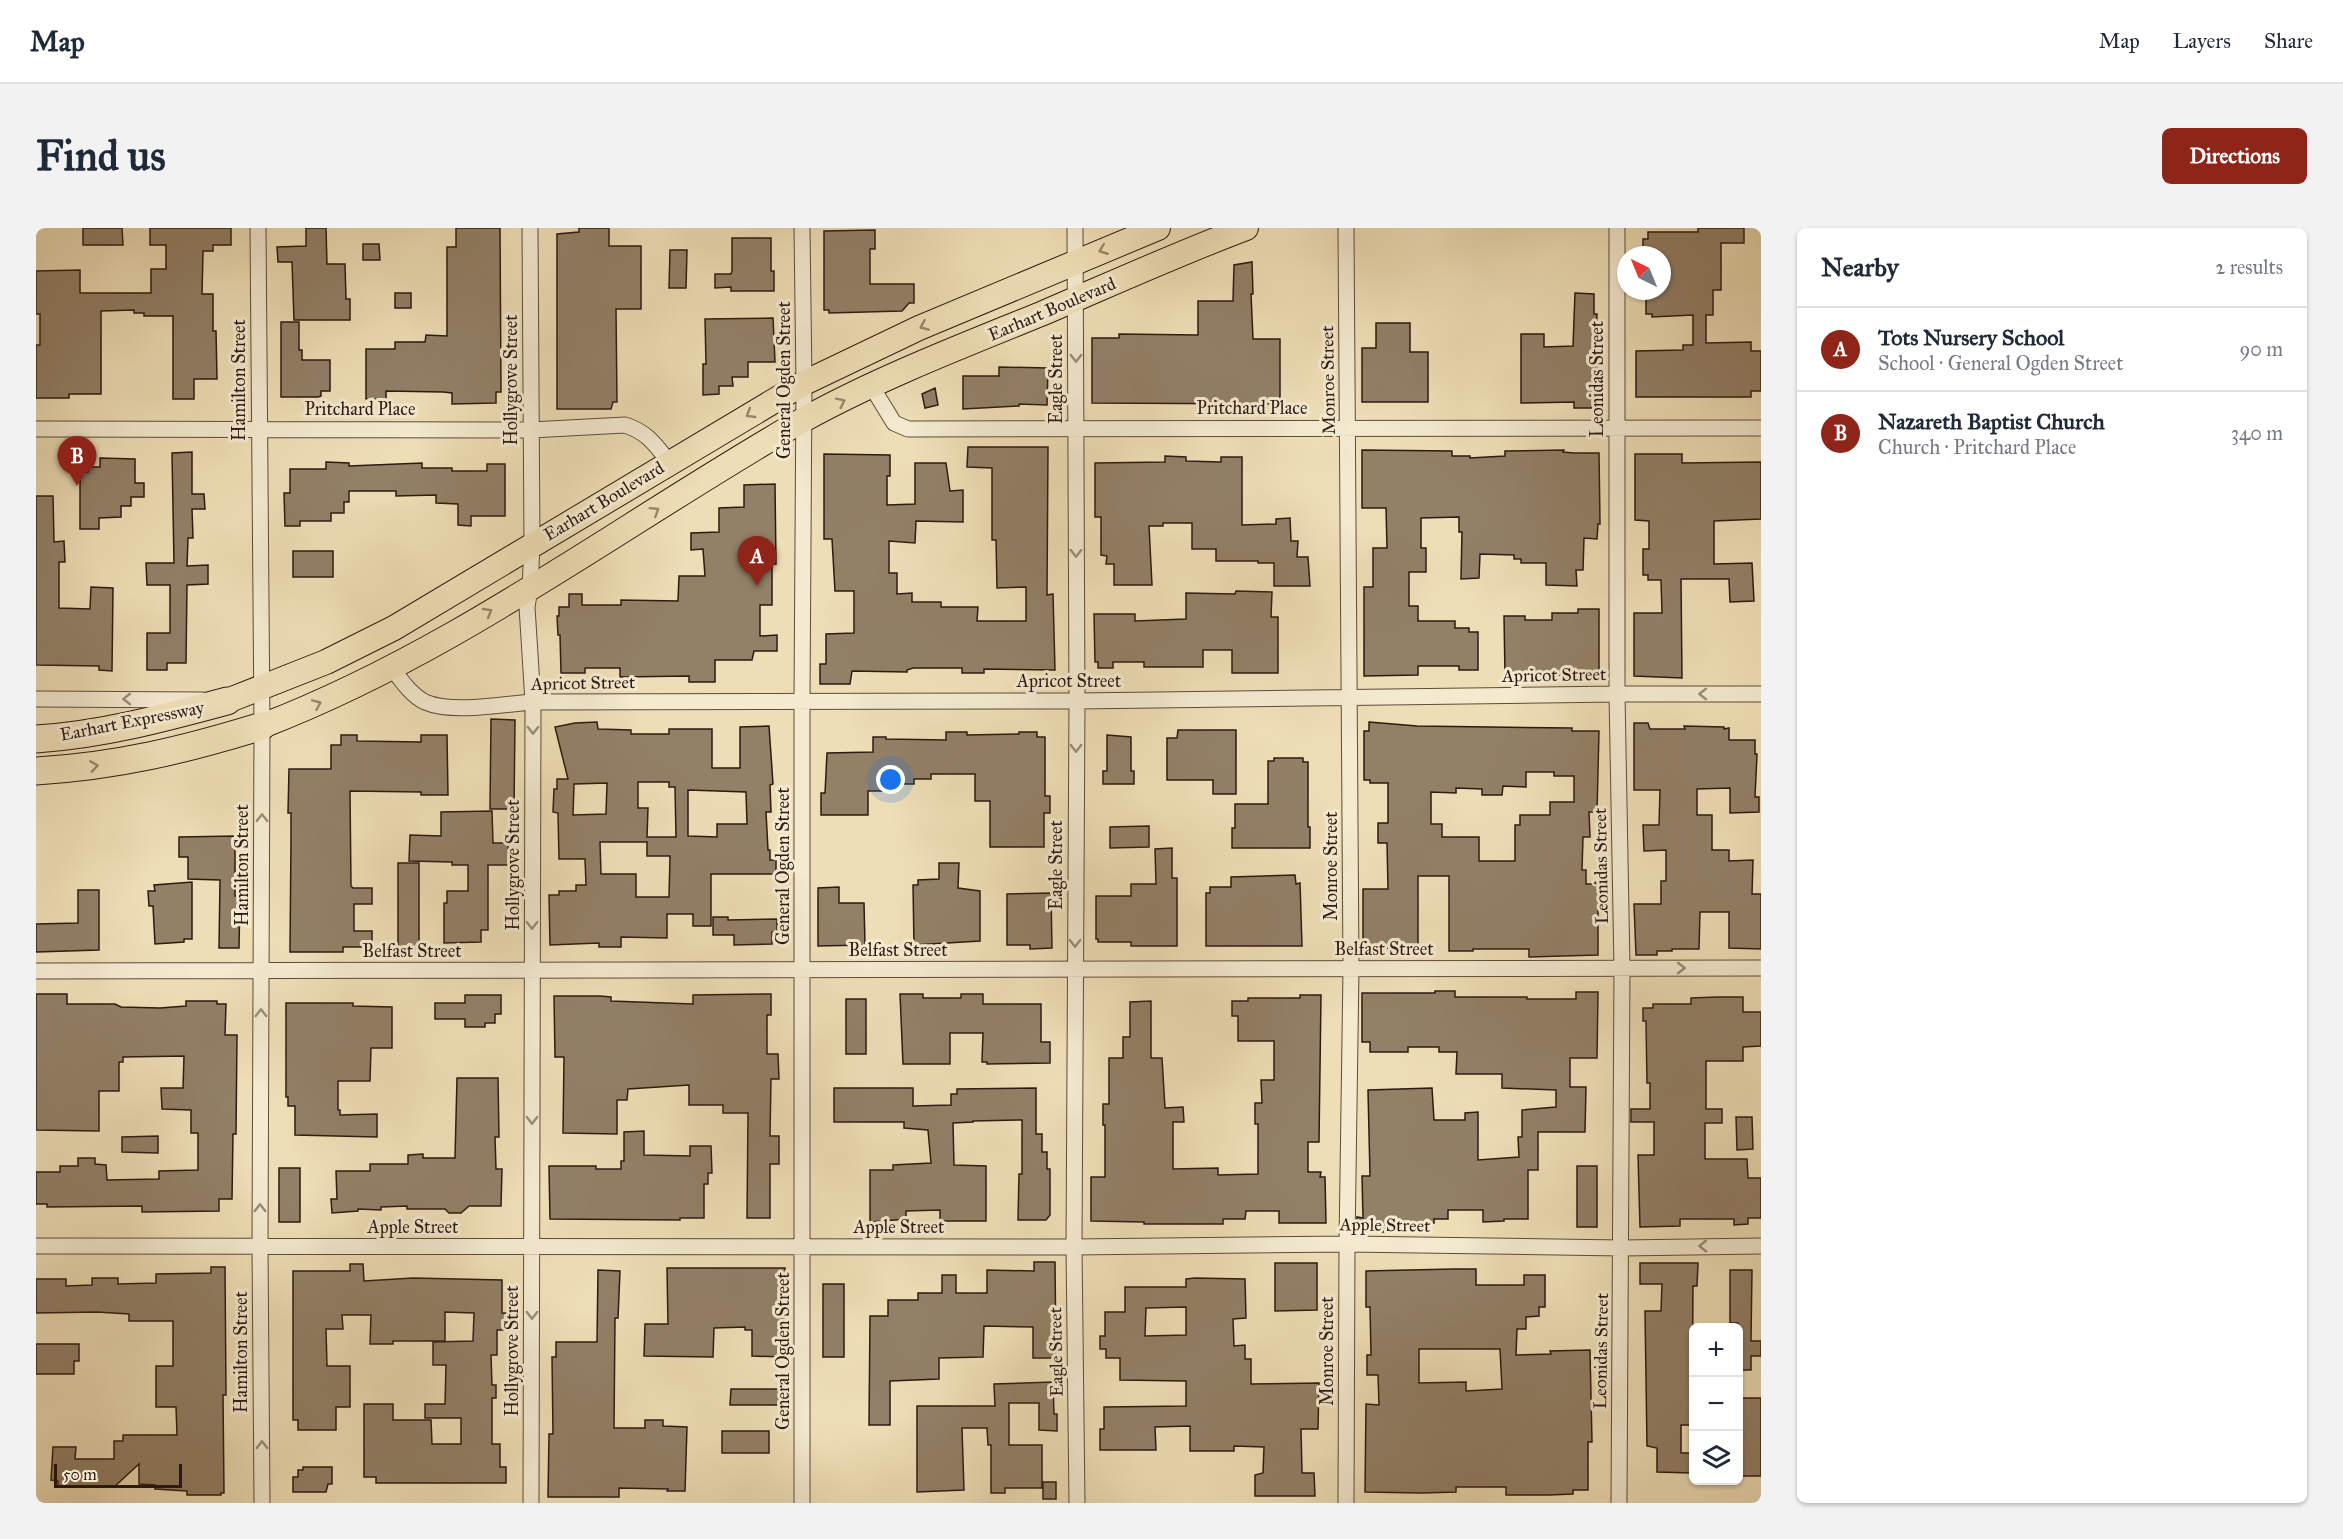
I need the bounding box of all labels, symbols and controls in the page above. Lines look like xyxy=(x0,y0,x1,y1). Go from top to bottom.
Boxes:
text: Map xyxy=(30,24,85,59)
text: Map xyxy=(2099,28,2140,54)
text: Layers xyxy=(2173,28,2231,54)
text: Share xyxy=(2264,28,2313,54)
button: Directions xyxy=(2162,128,2307,184)
text: Find us xyxy=(36,130,166,182)
one-way arrow xyxy=(1099,243,1110,255)
north arrow xyxy=(1617,246,1671,300)
text: Nearby xyxy=(1821,251,1899,283)
text: 2 results xyxy=(2215,255,2283,279)
street label: Earhart Boulevard xyxy=(985,272,1119,346)
street label: General Ogden Street xyxy=(773,300,796,459)
street label: Hollygrove Street xyxy=(500,314,523,445)
street label: Hamilton Street xyxy=(228,318,250,441)
one-way arrow xyxy=(919,319,930,331)
street label: Leonidas Street xyxy=(1586,320,1608,437)
text: Tots Nursery School xyxy=(1878,324,2064,351)
street label: Monroe Street xyxy=(1316,325,1340,435)
street label: Eagle Street xyxy=(1045,333,1068,424)
text: A xyxy=(1834,337,1847,361)
text: 90 m xyxy=(2240,337,2283,361)
text: School · General Ogden Street xyxy=(1878,351,2123,375)
one-way arrow xyxy=(1070,354,1082,363)
one-way arrow xyxy=(835,397,846,409)
street label: Pritchard Place xyxy=(1197,397,1307,419)
street label: Pritchard Place xyxy=(305,398,415,420)
one-way arrow xyxy=(746,406,756,418)
text: Nazareth Baptist Church xyxy=(1878,408,2105,435)
text: B xyxy=(1834,421,1847,445)
text: 340 m xyxy=(2231,421,2283,445)
text: Church · Pritchard Place xyxy=(1878,435,2076,459)
pin: B xyxy=(58,436,96,486)
street label: Earhart Boulevard xyxy=(540,456,668,546)
one-way arrow xyxy=(649,507,659,519)
pin: A xyxy=(738,536,776,586)
one-way arrow xyxy=(1070,549,1082,558)
one-way arrow xyxy=(482,608,493,620)
street label: Apricot Street xyxy=(1501,663,1607,687)
street label: Apricot Street xyxy=(1016,670,1122,692)
street label: Apricot Street xyxy=(530,671,636,695)
one-way arrow xyxy=(1698,688,1707,700)
one-way arrow xyxy=(122,693,131,705)
street label: Earhart Expressway xyxy=(58,696,206,746)
one-way arrow xyxy=(310,700,321,712)
one-way arrow xyxy=(526,726,539,735)
one-way arrow xyxy=(1070,744,1082,753)
one-way arrow xyxy=(90,760,99,772)
your location xyxy=(876,765,905,794)
street label: General Ogden Street xyxy=(772,786,795,945)
street label: Hollygrove Street xyxy=(502,799,525,930)
street label: Hamilton Street xyxy=(231,803,253,926)
street label: Leonidas Street xyxy=(1589,807,1613,924)
street label: Monroe Street xyxy=(1320,811,1342,921)
one-way arrow xyxy=(256,813,268,822)
street label: Eagle Street xyxy=(1045,819,1068,910)
one-way arrow xyxy=(526,921,538,930)
street label: Belfast Street xyxy=(1334,938,1434,960)
street label: Belfast Street xyxy=(848,939,948,961)
one-way arrow xyxy=(1068,939,1081,948)
street label: Belfast Street xyxy=(362,940,462,962)
one-way arrow xyxy=(1676,962,1685,974)
one-way arrow xyxy=(255,1008,267,1017)
one-way arrow xyxy=(526,1116,538,1125)
one-way arrow xyxy=(254,1203,266,1212)
street label: Apple Street xyxy=(1338,1213,1431,1237)
street label: Apple Street xyxy=(367,1216,459,1238)
street label: Apple Street xyxy=(853,1216,945,1238)
one-way arrow xyxy=(1698,1240,1707,1253)
street label: General Ogden Street xyxy=(772,1271,795,1430)
street label: Hollygrove Street xyxy=(501,1285,524,1416)
street label: Hamilton Street xyxy=(230,1290,252,1413)
street label: Leonidas Street xyxy=(1589,1292,1613,1409)
street label: Monroe Street xyxy=(1316,1296,1338,1406)
street label: Eagle Street xyxy=(1044,1306,1069,1397)
one-way arrow xyxy=(526,1311,538,1320)
map controls xyxy=(1689,1323,1743,1485)
button: + xyxy=(1689,1323,1743,1377)
button: − xyxy=(1689,1377,1743,1431)
button: layers xyxy=(1689,1431,1743,1485)
one-way arrow xyxy=(256,1440,268,1449)
scale bar xyxy=(54,1461,182,1488)
text: 50 m xyxy=(63,1465,97,1484)

